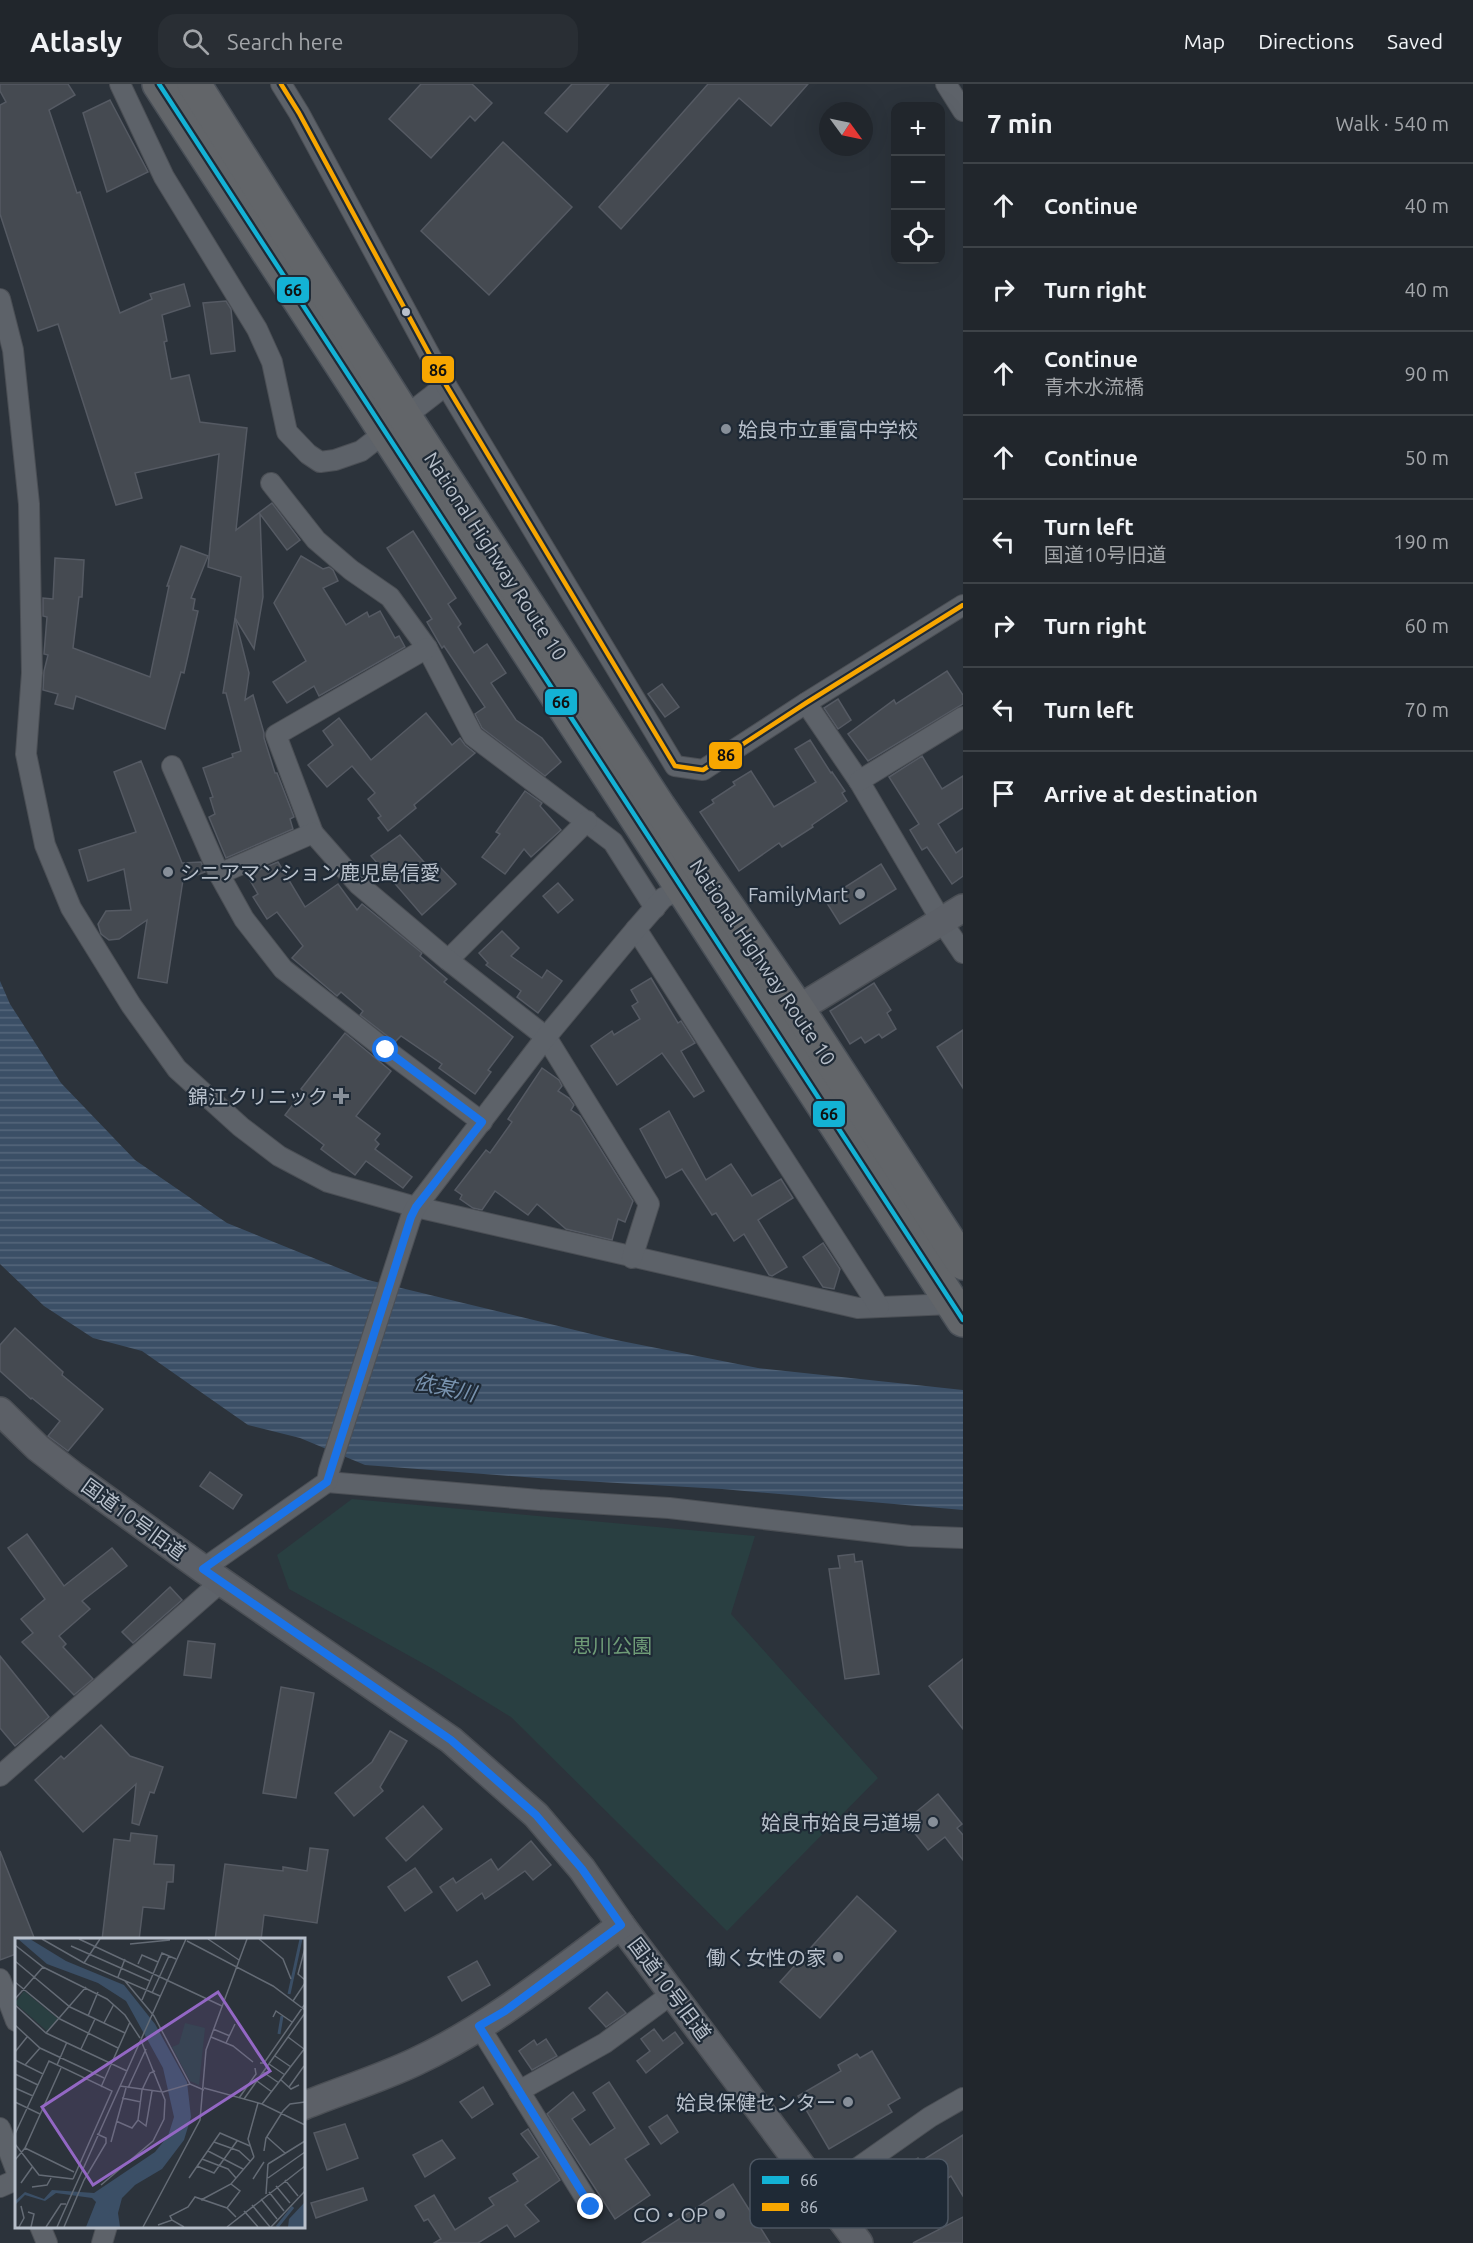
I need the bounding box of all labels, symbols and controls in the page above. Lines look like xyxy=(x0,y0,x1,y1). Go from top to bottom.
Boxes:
search box xyxy=(158,14,578,68)
icon: search xyxy=(179,25,212,58)
text: Atlasly xyxy=(30,26,122,57)
text: Search here xyxy=(227,29,343,54)
text: Map xyxy=(1184,29,1225,53)
text: Directions xyxy=(1258,29,1354,53)
text: Saved xyxy=(1387,29,1443,53)
north arrow xyxy=(819,102,873,156)
map controls xyxy=(891,102,945,264)
button: + xyxy=(891,102,945,156)
text: 7 min xyxy=(987,109,1053,138)
text: Walk · 540 m xyxy=(1336,112,1449,135)
button: − xyxy=(891,156,945,210)
icon: ahead xyxy=(987,189,1020,222)
text: Continue xyxy=(1044,193,1138,218)
text: 40 m xyxy=(1405,194,1449,217)
button: locate xyxy=(891,210,945,264)
icon: right xyxy=(987,273,1020,306)
line badge: 66 xyxy=(276,276,310,304)
text: Turn right xyxy=(1044,277,1146,302)
text: 40 m xyxy=(1405,278,1449,301)
text: 66 xyxy=(284,281,302,299)
unlabelled marker xyxy=(400,306,412,318)
text: Continue xyxy=(1044,346,1138,371)
line badge: 86 xyxy=(421,355,455,384)
icon: ahead xyxy=(987,357,1020,390)
text: 86 xyxy=(429,361,447,379)
text: 90 m xyxy=(1405,362,1449,385)
text: 青木水流橋 xyxy=(1044,375,1144,398)
place label: 姶良市立重富中学校 xyxy=(738,418,918,441)
marker: 姶良市立重富中学校 xyxy=(719,422,733,436)
icon: ahead xyxy=(987,441,1020,474)
text: Continue xyxy=(1044,445,1138,470)
text: 50 m xyxy=(1405,446,1449,469)
street label: National Highway Route 10 xyxy=(420,448,572,664)
text: Turn left xyxy=(1044,514,1134,539)
icon: left xyxy=(987,525,1020,558)
text: 190 m xyxy=(1393,530,1449,553)
text: 国道10号旧道 xyxy=(1044,543,1167,566)
icon: right xyxy=(987,609,1020,642)
text: Turn right xyxy=(1044,613,1146,638)
text: 60 m xyxy=(1405,614,1449,637)
line badge: 66 xyxy=(544,688,578,716)
text: 66 xyxy=(552,693,570,711)
icon: left xyxy=(987,693,1020,726)
text: Turn left xyxy=(1044,697,1134,722)
text: 70 m xyxy=(1405,698,1449,721)
line badge: 86 xyxy=(708,741,743,770)
text: 86 xyxy=(717,746,735,764)
icon: arrive xyxy=(987,777,1020,810)
text: Arrive at destination xyxy=(1044,781,1258,806)
street label: National Highway Route 10 xyxy=(685,855,841,1069)
place label: シニアマンション鹿児島信愛 xyxy=(180,861,440,884)
marker: シニアマンション鹿児島信愛 xyxy=(161,865,175,879)
place label: FamilyMart xyxy=(748,883,848,906)
marker: FamilyMart xyxy=(853,887,867,901)
route start xyxy=(372,1036,398,1062)
place label: 錦江クリニック xyxy=(188,1085,328,1108)
marker: 錦江クリニック xyxy=(332,1087,350,1105)
line badge: 66 xyxy=(812,1100,846,1128)
text: 66 xyxy=(820,1105,838,1123)
water label: 依某川 xyxy=(412,1369,480,1406)
street label: 国道10号旧道 xyxy=(78,1474,190,1564)
park label: 思川公園 xyxy=(572,1634,652,1657)
place label: 姶良市姶良弓道場 xyxy=(761,1811,921,1834)
marker: 姶良市姶良弓道場 xyxy=(926,1815,940,1829)
street label: 国道10号旧道 xyxy=(624,1933,716,2045)
inset map xyxy=(15,1938,304,2228)
place label: 働く女性の家 xyxy=(706,1946,826,1969)
marker: 働く女性の家 xyxy=(831,1950,845,1964)
place label: 姶良保健センター xyxy=(676,2091,836,2114)
marker: 姶良保健センター xyxy=(841,2095,855,2109)
legend xyxy=(750,2159,948,2228)
text: 66 xyxy=(800,2171,818,2189)
route end xyxy=(577,2193,603,2219)
text: 86 xyxy=(800,2198,818,2216)
place label: CO・OP xyxy=(633,2203,708,2226)
marker: CO・OP xyxy=(713,2207,727,2221)

